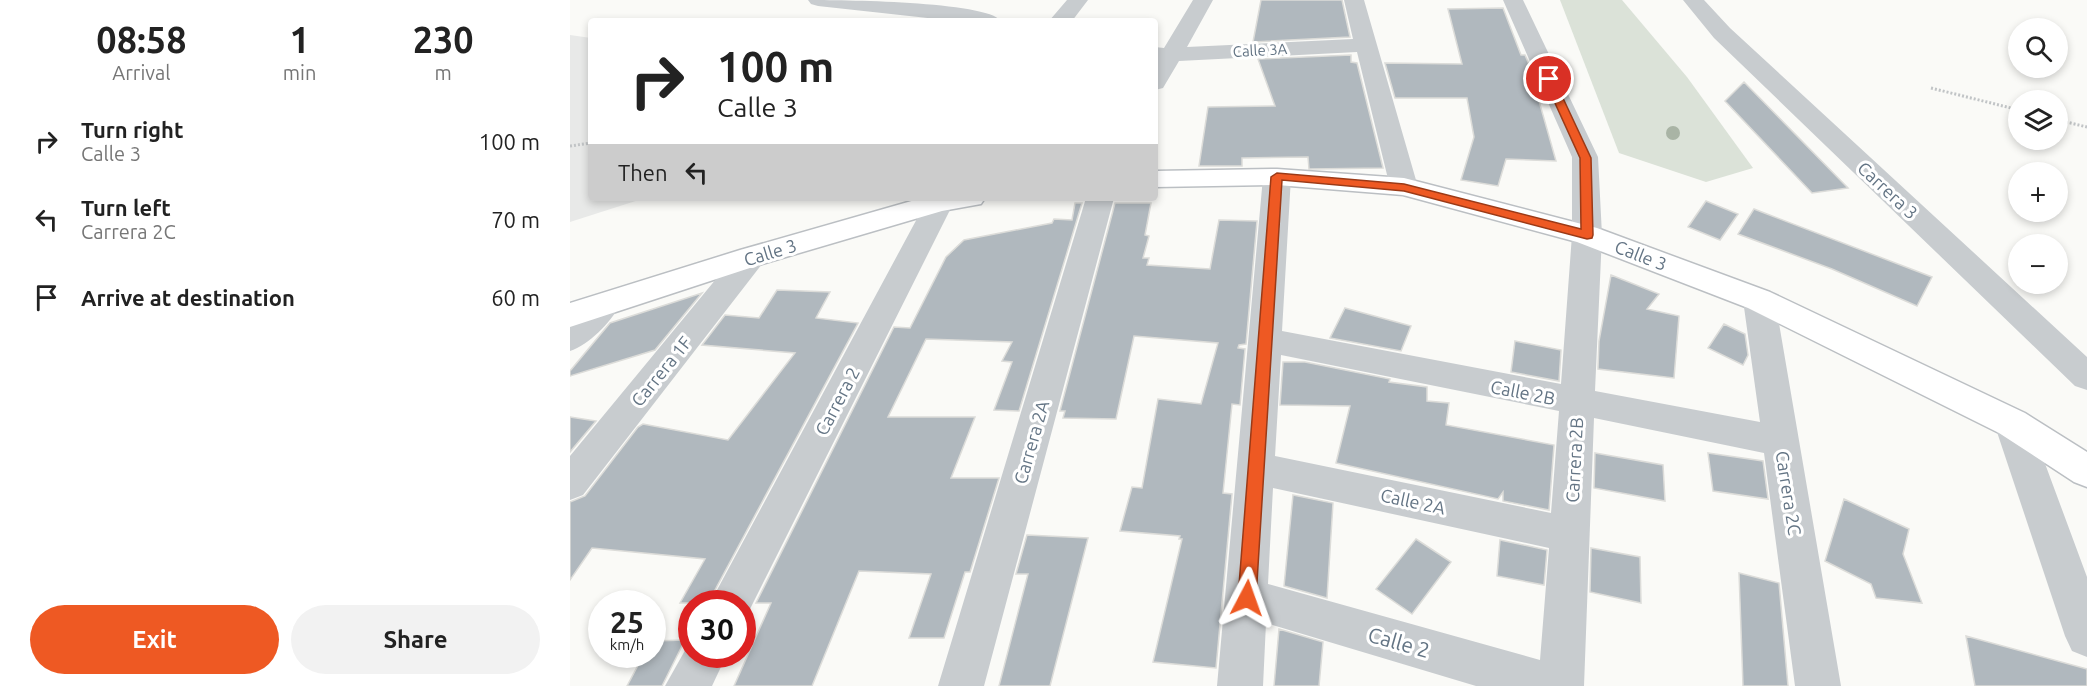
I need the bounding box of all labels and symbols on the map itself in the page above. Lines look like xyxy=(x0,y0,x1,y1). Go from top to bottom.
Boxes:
street label: Calle 3A xyxy=(1232,40,1288,60)
pin xyxy=(1523,53,1574,104)
street label: Carrera 3 xyxy=(1854,157,1922,223)
street label: Calle 3 xyxy=(741,235,799,269)
street label: Calle 3 xyxy=(1612,236,1670,274)
street label: Carrera 1F xyxy=(627,332,695,410)
street label: Carrera 2 xyxy=(811,364,863,438)
street label: Calle 2B xyxy=(1489,376,1557,408)
street label: Carrera 2A xyxy=(1010,398,1053,486)
street label: Carrera 2B xyxy=(1562,417,1586,503)
street label: Carrera 2C xyxy=(1772,449,1806,537)
street label: Calle 2A xyxy=(1379,484,1447,518)
position arrow xyxy=(1215,566,1279,630)
speed limit sign: 30 xyxy=(678,590,756,668)
street label: Calle 2 xyxy=(1365,622,1433,662)

